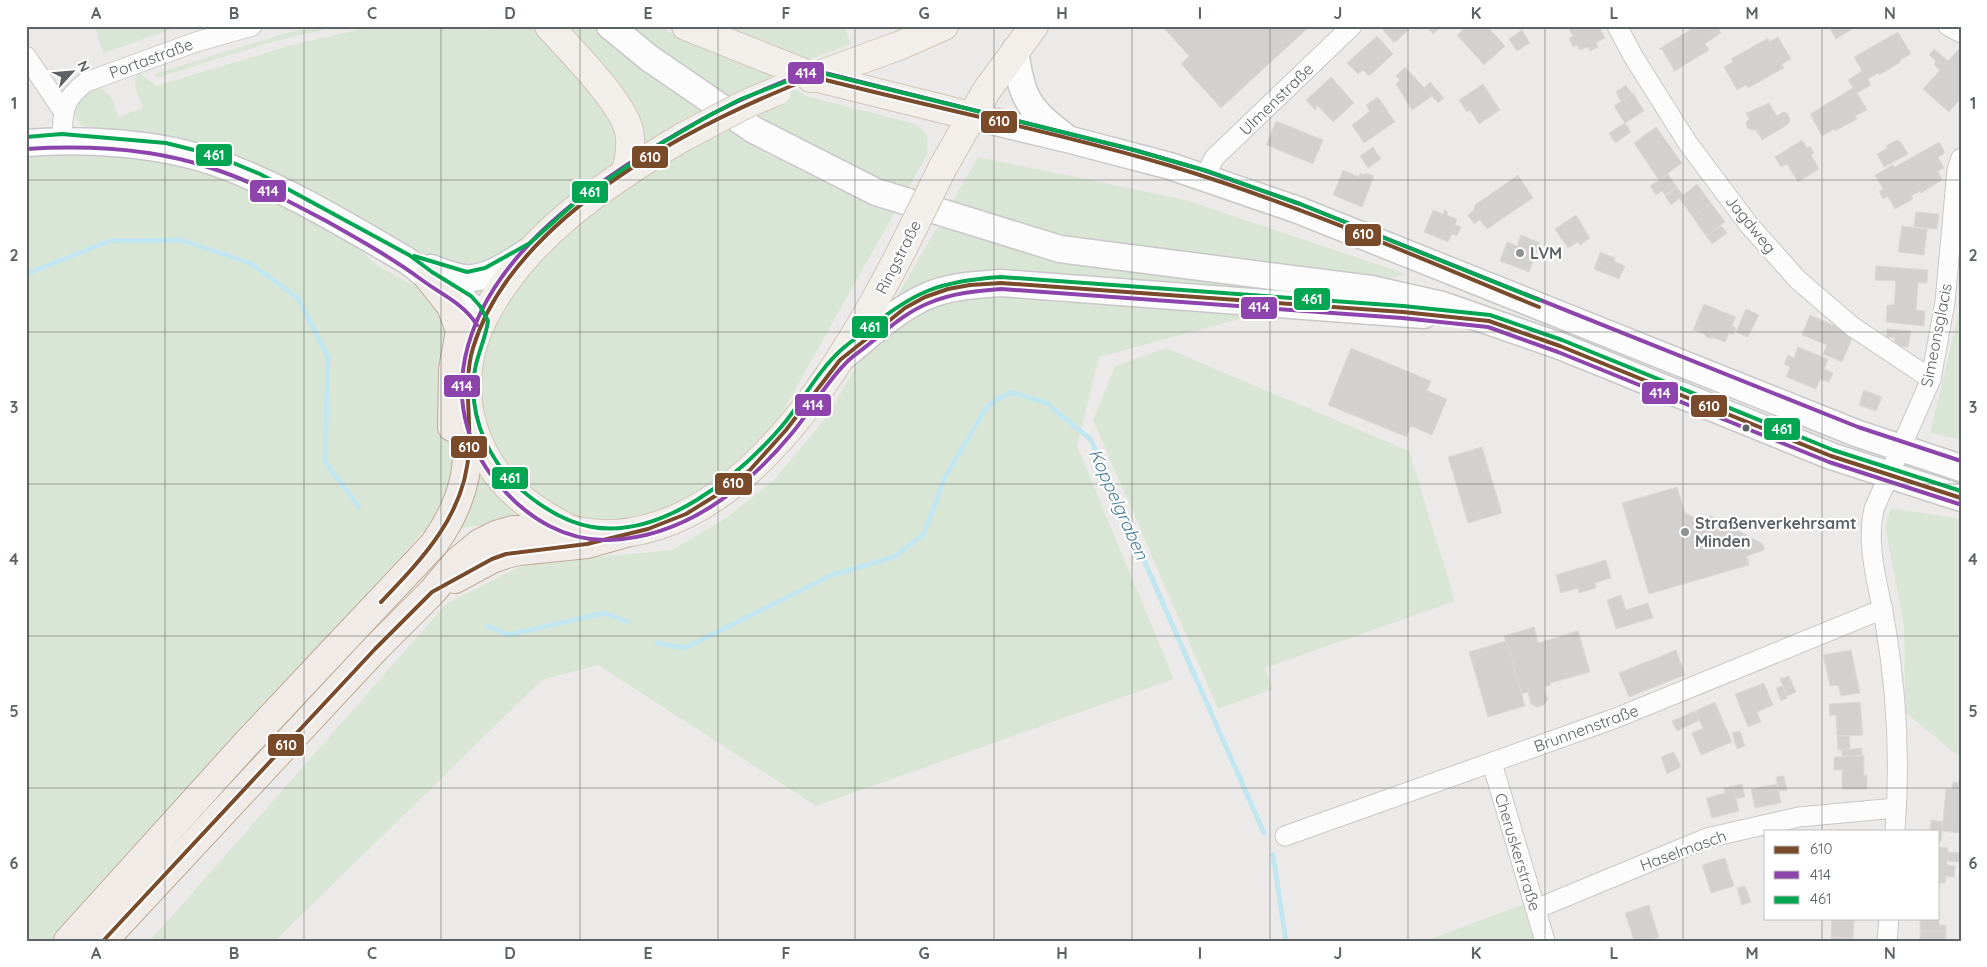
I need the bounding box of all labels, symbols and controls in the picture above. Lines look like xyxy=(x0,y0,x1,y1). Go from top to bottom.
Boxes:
text: A xyxy=(91,3,102,23)
text: B xyxy=(229,3,239,23)
text: C xyxy=(367,3,377,23)
text: D xyxy=(504,3,516,23)
text: E xyxy=(643,3,653,23)
text: F xyxy=(782,3,791,23)
text: G xyxy=(918,3,930,23)
text: H xyxy=(1056,3,1068,23)
text: I xyxy=(1198,3,1202,23)
text: J xyxy=(1334,3,1342,23)
text: K xyxy=(1471,3,1481,23)
text: L xyxy=(1610,3,1619,23)
text: M xyxy=(1745,3,1759,23)
text: N xyxy=(1884,3,1896,23)
street label: Portastraße xyxy=(106,34,196,82)
north arrow xyxy=(48,48,98,98)
text: N xyxy=(73,58,94,75)
street label: Ulmenstraße xyxy=(1235,59,1317,139)
line badge: 414 xyxy=(787,61,825,85)
text: 414 xyxy=(795,64,817,82)
text: 1 xyxy=(11,93,17,113)
text: 1 xyxy=(1970,93,1976,113)
line badge: 610 xyxy=(980,110,1018,134)
text: 610 xyxy=(988,112,1010,130)
line badge: 461 xyxy=(195,143,233,167)
line badge: 610 xyxy=(631,145,669,169)
text: 461 xyxy=(203,146,225,164)
text: 610 xyxy=(639,148,661,166)
line badge: 414 xyxy=(249,179,287,203)
line badge: 461 xyxy=(571,180,609,204)
text: 414 xyxy=(257,182,279,200)
text: 461 xyxy=(579,183,601,201)
street label: Jagdweg xyxy=(1721,191,1781,257)
street label: Ringstraße xyxy=(871,217,925,297)
line badge: 610 xyxy=(1344,223,1382,247)
text: 610 xyxy=(1352,225,1374,243)
place label: LVM xyxy=(1530,243,1562,263)
text: 2 xyxy=(9,245,19,265)
text: 2 xyxy=(1968,245,1978,265)
marker: LVM xyxy=(1514,247,1526,259)
street label: Simeonsglacis xyxy=(1916,282,1956,388)
line badge: 461 xyxy=(1293,287,1331,311)
text: 461 xyxy=(1301,290,1323,308)
line badge: 414 xyxy=(1240,296,1278,320)
text: 414 xyxy=(1248,298,1270,316)
line badge: 461 xyxy=(851,315,889,339)
text: 461 xyxy=(859,318,881,336)
line badge: 414 xyxy=(443,374,481,398)
text: 414 xyxy=(451,377,473,395)
line badge: 414 xyxy=(1641,381,1679,405)
text: 414 xyxy=(1649,384,1671,402)
line badge: 414 xyxy=(794,393,832,417)
line badge: 610 xyxy=(1690,394,1728,418)
text: 414 xyxy=(802,396,824,414)
text: 3 xyxy=(10,397,18,417)
text: 610 xyxy=(1698,397,1720,415)
text: 3 xyxy=(1969,397,1977,417)
line badge: 461 xyxy=(1763,417,1801,441)
text: 461 xyxy=(1771,420,1793,438)
unlabelled marker xyxy=(1741,423,1751,433)
line badge: 610 xyxy=(450,435,488,459)
text: 610 xyxy=(458,438,480,456)
water label: Koppelgraben xyxy=(1084,445,1154,564)
line badge: 461 xyxy=(491,466,529,490)
text: 461 xyxy=(499,469,521,487)
line badge: 610 xyxy=(714,472,753,496)
text: 610 xyxy=(722,474,744,492)
place label: Straßenverkehrsamt Minden xyxy=(1695,513,1856,551)
marker: Straßenverkehrsamt Minden xyxy=(1679,526,1691,538)
text: 4 xyxy=(9,549,19,569)
text: 4 xyxy=(1968,549,1978,569)
street label: Brunnenstraße xyxy=(1531,700,1641,756)
text: 5 xyxy=(9,701,19,721)
text: 5 xyxy=(1968,701,1978,721)
line badge: 610 xyxy=(267,733,305,757)
text: 610 xyxy=(275,736,297,754)
street label: Cheruskerstraße xyxy=(1491,791,1545,913)
street label: Haselmasch xyxy=(1637,825,1729,875)
legend xyxy=(1764,830,1940,920)
text: 610 xyxy=(1810,839,1833,858)
text: 6 xyxy=(10,853,19,873)
text: 6 xyxy=(1969,853,1978,873)
text: 414 xyxy=(1810,865,1831,884)
text: 461 xyxy=(1810,889,1831,908)
text: A xyxy=(91,943,102,963)
text: B xyxy=(229,943,239,963)
text: C xyxy=(367,943,377,963)
text: D xyxy=(504,943,516,963)
text: E xyxy=(643,943,653,963)
text: F xyxy=(782,943,791,963)
text: G xyxy=(918,943,930,963)
text: H xyxy=(1056,943,1068,963)
text: I xyxy=(1198,943,1202,963)
text: J xyxy=(1334,943,1342,963)
text: K xyxy=(1471,943,1481,963)
text: L xyxy=(1610,943,1619,963)
text: M xyxy=(1745,943,1759,963)
text: N xyxy=(1884,943,1896,963)

